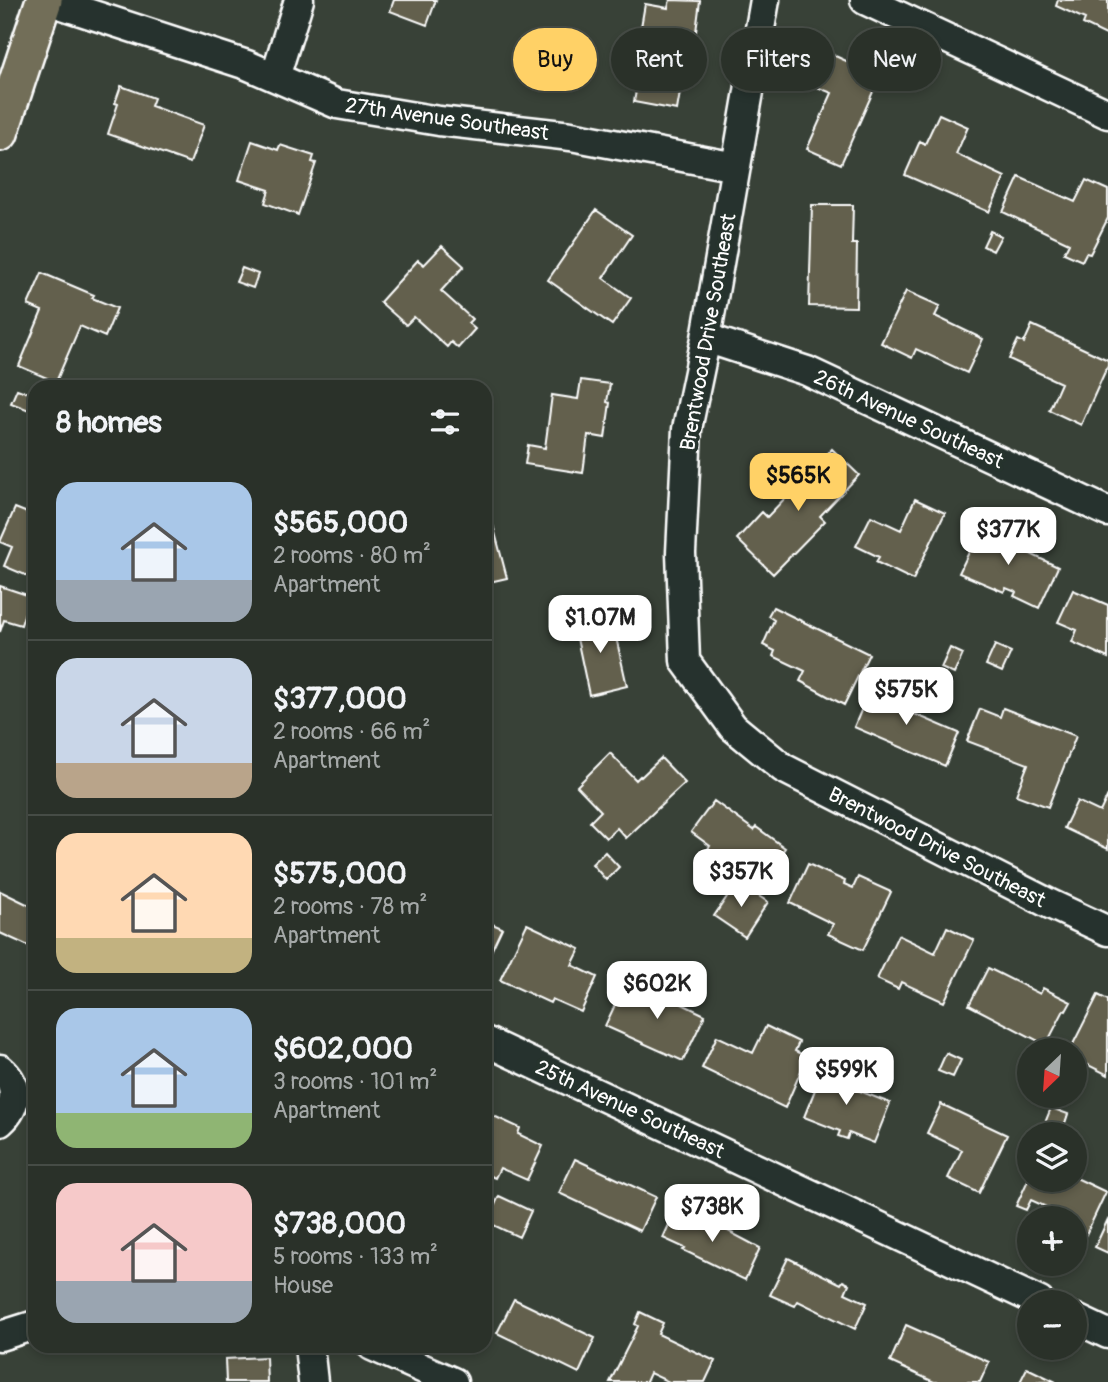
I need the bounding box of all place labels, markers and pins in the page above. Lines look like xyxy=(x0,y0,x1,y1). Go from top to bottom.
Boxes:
pin: $565K xyxy=(749,454,847,513)
pin: $377K xyxy=(959,508,1057,567)
pin: $1.07M xyxy=(543,596,657,655)
pin: $575K xyxy=(857,668,955,727)
pin: $357K xyxy=(692,850,790,909)
pin: $602K xyxy=(608,962,706,1021)
pin: $599K xyxy=(797,1048,895,1107)
pin: $738K xyxy=(663,1184,761,1244)

